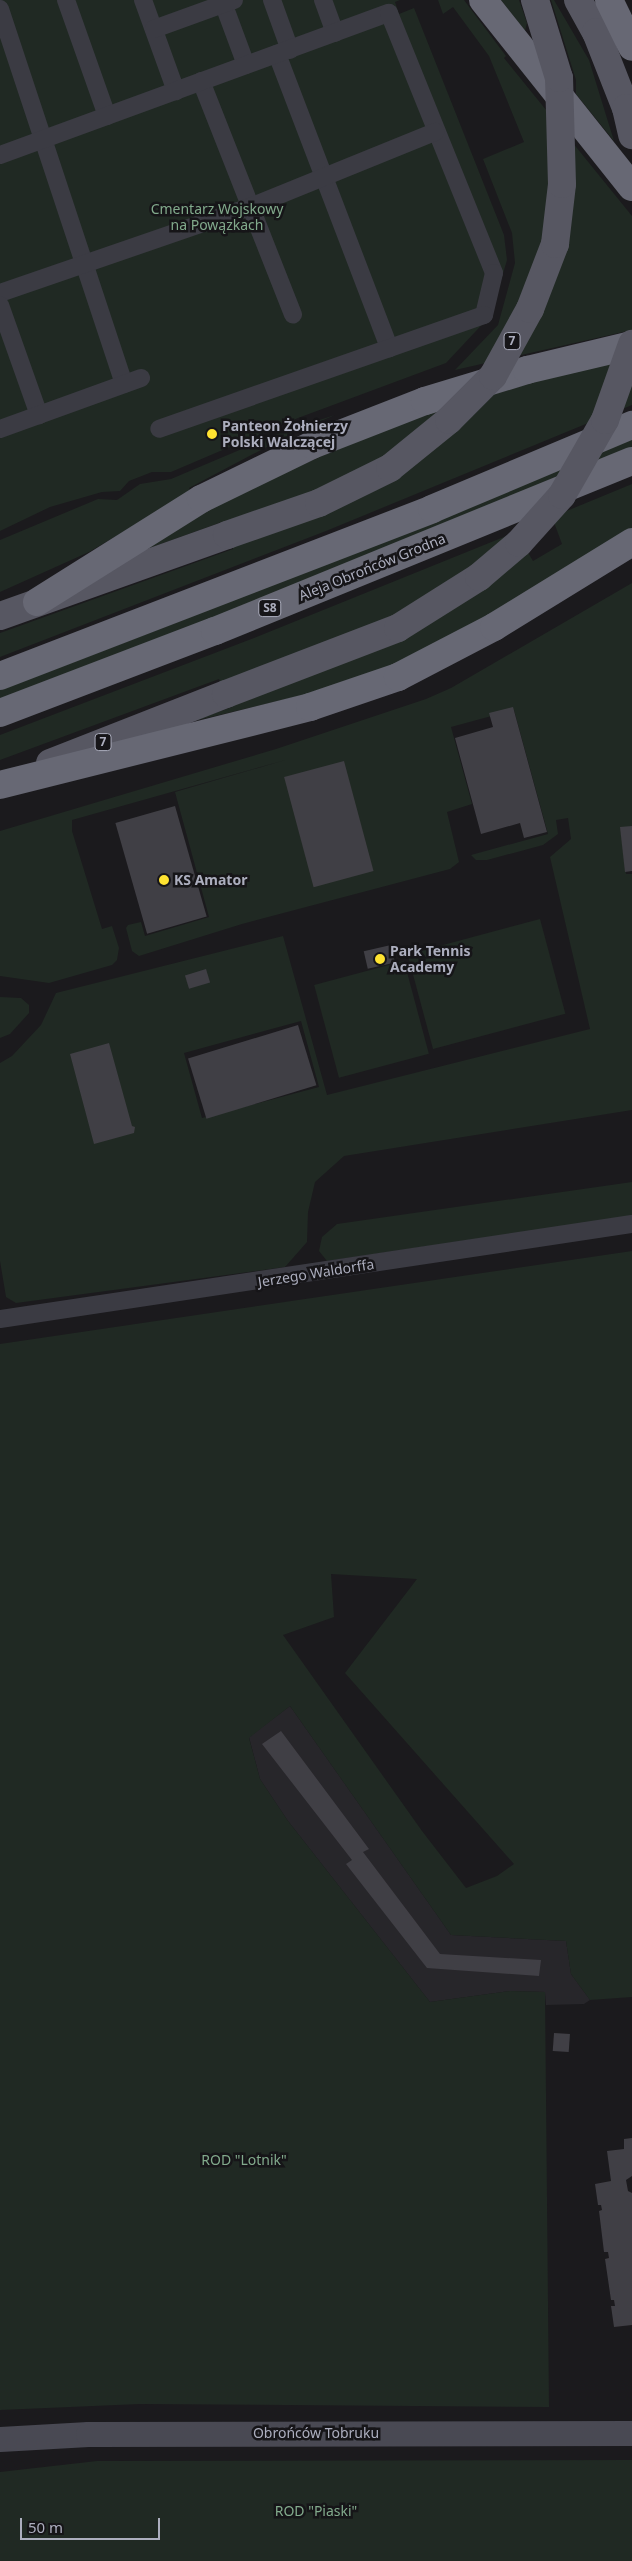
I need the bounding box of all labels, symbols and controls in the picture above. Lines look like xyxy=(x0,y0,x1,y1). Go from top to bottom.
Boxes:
park label: Cmentarz Wojskowy na Powązkach xyxy=(151,201,283,233)
road number: 7 xyxy=(503,332,521,351)
place label: Panteon Żołnierzy Polski Walczącej xyxy=(222,418,348,451)
marker: Panteon Żołnierzy Polski Walczącej xyxy=(206,428,218,440)
street label: Aleja Obrońców Grodna xyxy=(296,530,448,604)
road number: S8 xyxy=(258,598,282,618)
road number: 7 xyxy=(94,732,112,752)
place label: KS Amator xyxy=(174,872,247,888)
marker: KS Amator xyxy=(158,874,170,886)
place label: Park Tennis Academy xyxy=(390,943,471,976)
marker: Park Tennis Academy xyxy=(374,953,386,965)
street label: Jerzego Waldorffa xyxy=(257,1256,375,1290)
park label: ROD "Lotnik" xyxy=(201,2152,287,2168)
street label: Obrońców Tobruku xyxy=(253,2425,379,2441)
park label: ROD "Piaski" xyxy=(275,2503,357,2519)
scale bar xyxy=(22,2508,162,2540)
text: 50 m xyxy=(28,2517,63,2537)

